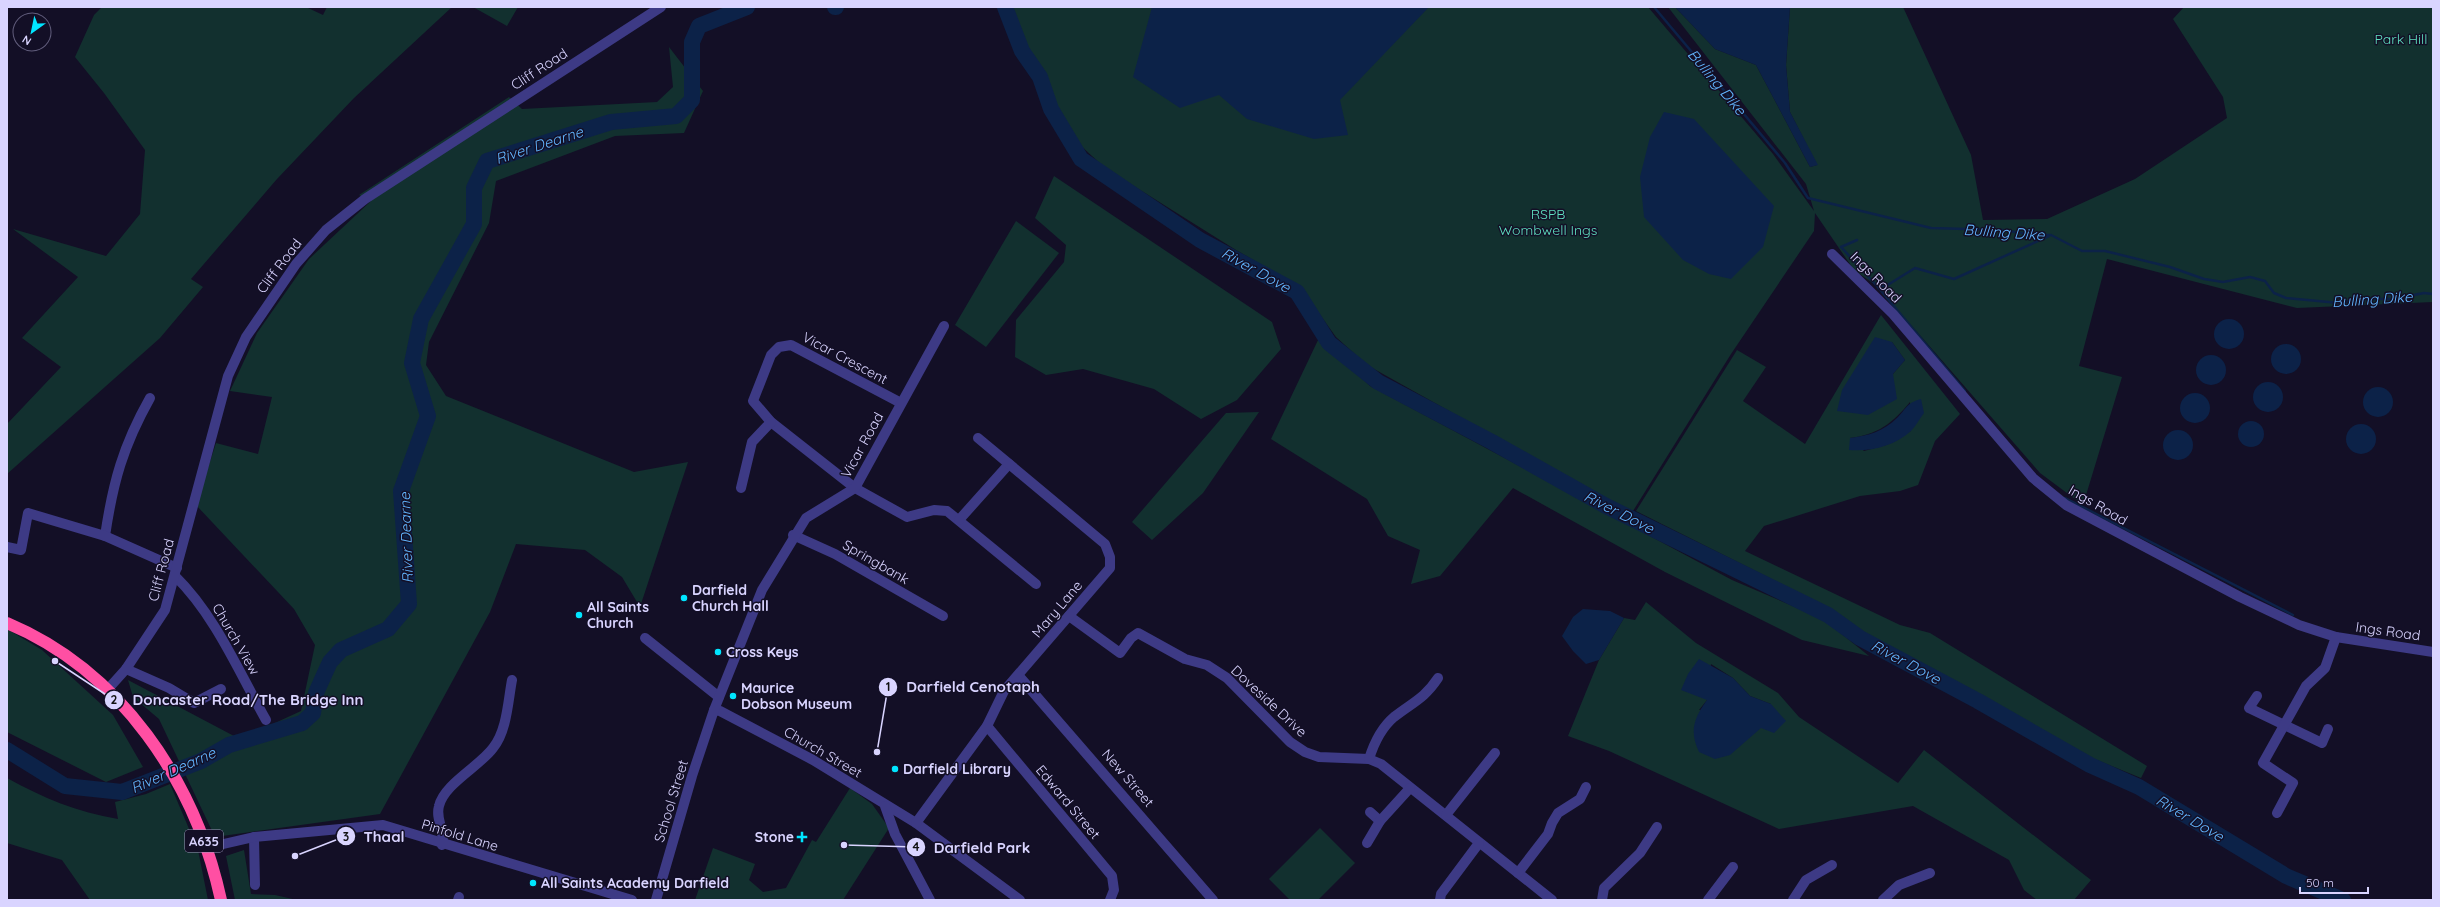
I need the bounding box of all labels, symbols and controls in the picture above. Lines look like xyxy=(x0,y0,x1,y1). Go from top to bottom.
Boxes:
north arrow xyxy=(12,12,52,52)
park label: Park Hill xyxy=(2375,30,2427,48)
text: N xyxy=(19,32,34,48)
street label: Cliff Road xyxy=(507,44,571,94)
water label: Bulling Dike xyxy=(1684,45,1751,119)
water label: River Dearne xyxy=(493,122,586,168)
park label: RSPB Wombwell Ings xyxy=(1499,205,1597,239)
water label: Bulling Dike xyxy=(1963,220,2045,244)
street label: Cliff Road xyxy=(253,235,305,297)
water label: River Dove xyxy=(1218,243,1294,297)
street label: Ings Road xyxy=(1847,248,1905,306)
water label: Bulling Dike xyxy=(2331,287,2413,311)
street label: Vicar Crescent xyxy=(799,328,891,388)
street label: Vicar Road xyxy=(837,409,887,481)
street label: Ings Road xyxy=(2065,481,2131,529)
water label: River Dove xyxy=(1581,486,1657,538)
water label: River Dearne xyxy=(395,492,417,584)
street label: Springbank xyxy=(839,536,913,588)
street label: Cliff Road xyxy=(144,537,178,603)
street label: Mary Lane xyxy=(1028,577,1086,641)
place label: Darfield Church Hall xyxy=(692,581,769,615)
marker: Darfield Church Hall xyxy=(679,593,689,603)
place label: All Saints Church xyxy=(587,598,649,632)
street label: Church View xyxy=(208,600,264,679)
marker: All Saints Church xyxy=(574,610,584,620)
street label: Ings Road xyxy=(2354,618,2422,644)
water label: River Dove xyxy=(1868,636,1944,688)
place label: Cross Keys xyxy=(726,643,799,661)
marker: Cross Keys xyxy=(713,647,723,657)
street label: Doveside Drive xyxy=(1227,661,1311,741)
callout: Darfield Cenotaph xyxy=(878,673,1047,700)
text: Darfield Cenotaph xyxy=(906,677,1040,696)
place label: Maurice Dobson Museum xyxy=(741,679,852,713)
text: 1 xyxy=(886,679,890,694)
callout: Doncaster Road/The Bridge Inn xyxy=(104,686,371,713)
text: Doncaster Road/The Bridge Inn xyxy=(132,690,364,709)
marker: Maurice Dobson Museum xyxy=(728,691,738,701)
text: 2 xyxy=(111,692,118,707)
street label: Church Street xyxy=(781,722,866,782)
water label: River Dearne xyxy=(128,743,219,797)
street label: New Street xyxy=(1098,745,1158,811)
street label: School Street xyxy=(650,757,692,844)
place label: Darfield Library xyxy=(903,760,1011,778)
street label: Edward Street xyxy=(1032,761,1104,843)
marker: Darfield Library xyxy=(890,764,900,774)
water label: River Dove xyxy=(2153,790,2228,846)
street label: Pinfold Lane xyxy=(419,815,501,855)
callout: Thaal xyxy=(336,823,413,850)
text: Thaal xyxy=(363,827,405,846)
place label: Stone xyxy=(755,828,794,846)
text: 3 xyxy=(343,829,349,844)
road number: A635 xyxy=(185,830,223,852)
marker: Stone xyxy=(797,832,807,842)
callout: Darfield Park xyxy=(906,834,1038,861)
text: Darfield Park xyxy=(934,838,1030,857)
text: 4 xyxy=(912,839,920,854)
scale bar xyxy=(2300,869,2368,895)
place label: All Saints Academy Darfield xyxy=(541,874,729,892)
text: 50 m xyxy=(2306,875,2334,890)
marker: All Saints Academy Darfield xyxy=(528,878,538,888)

